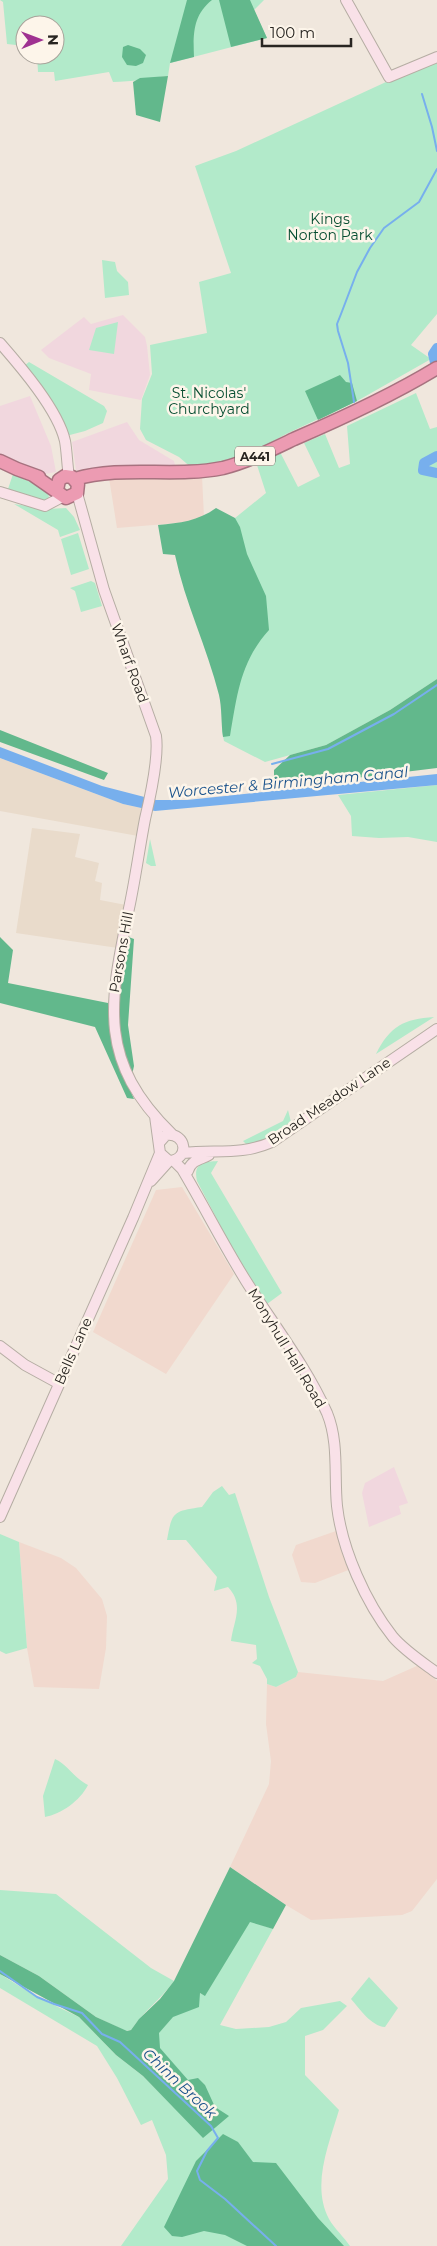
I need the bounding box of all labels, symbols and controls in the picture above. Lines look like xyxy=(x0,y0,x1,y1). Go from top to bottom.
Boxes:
north arrow xyxy=(15,15,65,65)
scale bar xyxy=(262,15,351,47)
text: 100 m xyxy=(270,23,315,42)
text: N xyxy=(44,34,62,46)
park label: Kings Norton Park xyxy=(287,210,373,244)
park label: St. Nicolas' Churchyard xyxy=(168,384,250,418)
road number: A441 xyxy=(235,446,275,466)
street label: Wharf Road xyxy=(107,621,153,705)
water label: Worcester & Birmingham Canal xyxy=(167,762,409,802)
street label: Parsons Hill xyxy=(105,910,137,994)
street label: Broad Meadow Lane xyxy=(264,1053,394,1149)
street label: Monyhull Hall Road xyxy=(244,1285,330,1411)
street label: Bells Lane xyxy=(50,1315,96,1387)
water label: Chinn Brook xyxy=(139,2044,222,2123)

